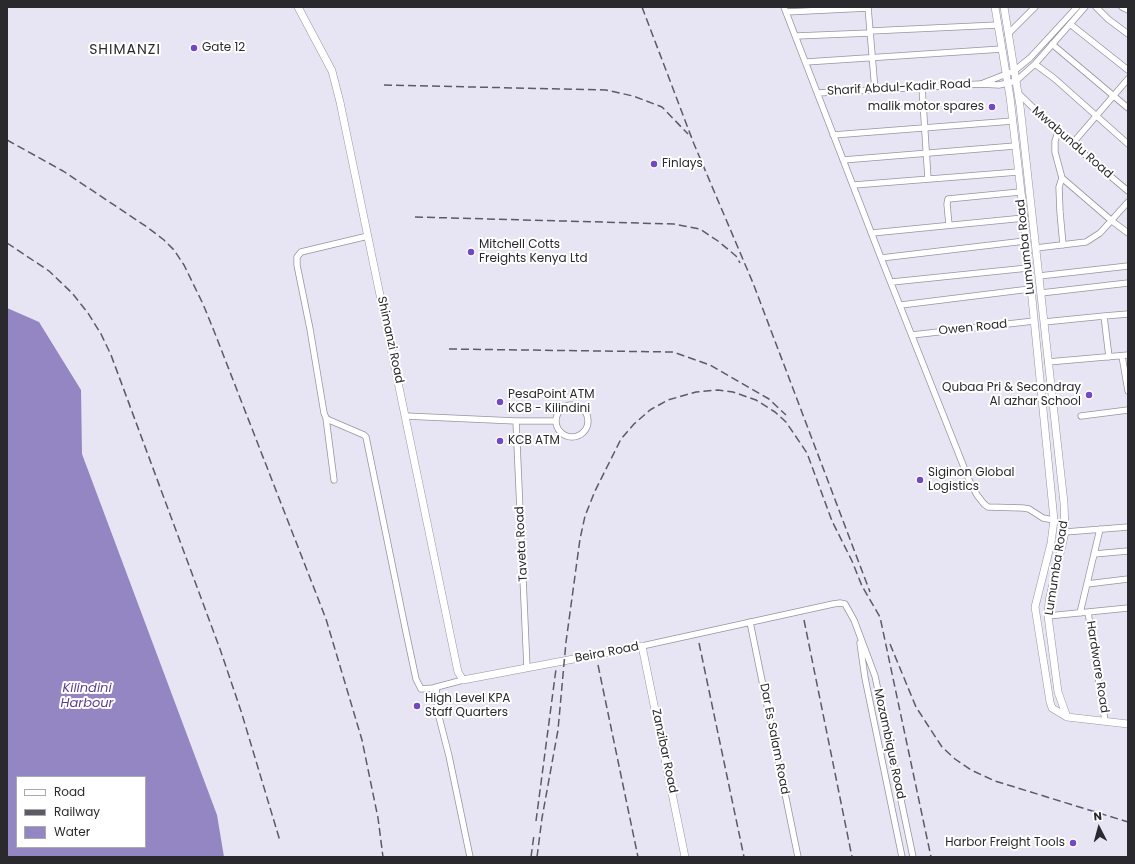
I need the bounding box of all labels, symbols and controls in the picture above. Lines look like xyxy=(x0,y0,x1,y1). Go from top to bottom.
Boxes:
place label: Gate 12 xyxy=(202,41,245,55)
district label: SHIMANZI xyxy=(89,42,161,58)
marker: Gate 12 xyxy=(189,43,199,53)
street label: Sharif Abdul-Kadir Road xyxy=(827,77,971,99)
place label: malik motor spares xyxy=(868,100,984,114)
marker: malik motor spares xyxy=(987,102,997,112)
street label: Mwabundu Road xyxy=(1029,104,1115,182)
place label: Finlays xyxy=(662,157,703,171)
marker: Finlays xyxy=(649,159,659,169)
street label: Lumumba Road xyxy=(1014,199,1038,295)
place label: Mitchell Cotts Freights Kenya Ltd xyxy=(479,238,588,266)
marker: Mitchell Cotts Freights Kenya Ltd xyxy=(466,247,476,257)
street label: Shimanzi Road xyxy=(374,295,406,385)
street label: Owen Road xyxy=(938,317,1008,339)
place label: Qubaa Pri & Secondray Al azhar School xyxy=(942,381,1081,409)
place label: PesaPoint ATM KCB - Kilindini xyxy=(508,388,595,416)
marker: Qubaa Pri & Secondray Al azhar School xyxy=(1084,390,1094,400)
marker: PesaPoint ATM KCB - Kilindini xyxy=(495,397,505,407)
place label: KCB ATM xyxy=(508,434,560,448)
marker: KCB ATM xyxy=(495,436,505,446)
place label: Siginon Global Logistics xyxy=(928,466,1014,494)
marker: Siginon Global Logistics xyxy=(915,475,925,485)
street label: Taveta Road xyxy=(513,506,531,582)
street label: Lumumba Road xyxy=(1042,520,1072,616)
street label: Hardware Road xyxy=(1083,620,1111,714)
street label: Beira Road xyxy=(574,640,640,666)
water label: Kilindini Harbour xyxy=(61,681,113,712)
street label: Dar Es Salam Road xyxy=(756,682,792,796)
street label: Mozambique Road xyxy=(870,687,908,801)
place label: High Level KPA Staff Quarters xyxy=(425,692,510,720)
marker: High Level KPA Staff Quarters xyxy=(412,701,422,711)
street label: Zanzibar Road xyxy=(648,708,680,794)
legend xyxy=(16,776,146,848)
text: Road xyxy=(54,783,85,800)
text: Railway xyxy=(54,803,100,820)
north arrow xyxy=(1079,808,1119,848)
text: N xyxy=(1093,808,1103,824)
text: Water xyxy=(54,823,90,840)
place label: Harbor Freight Tools xyxy=(945,836,1065,850)
marker: Harbor Freight Tools xyxy=(1068,838,1078,848)

